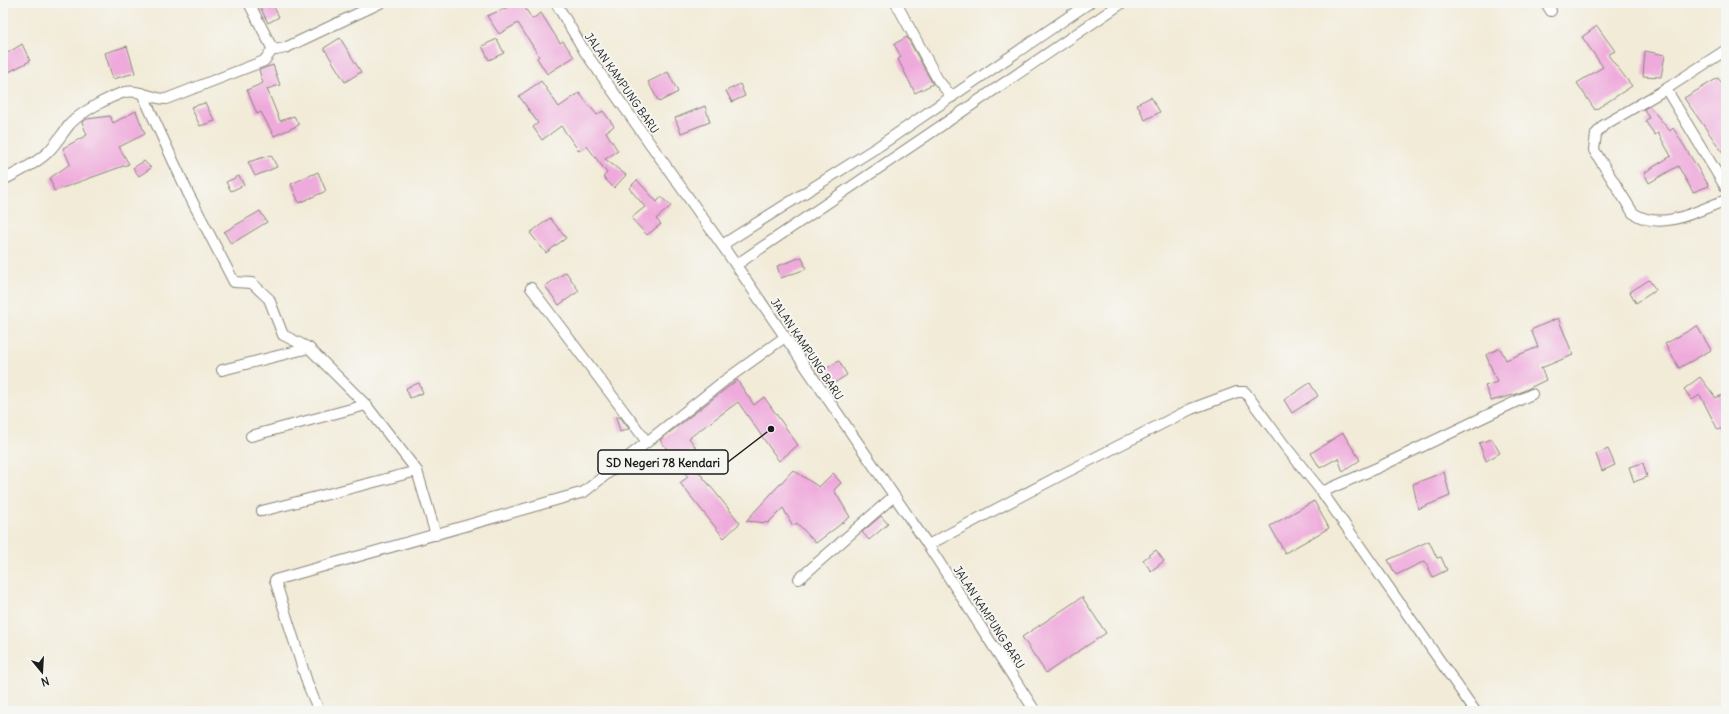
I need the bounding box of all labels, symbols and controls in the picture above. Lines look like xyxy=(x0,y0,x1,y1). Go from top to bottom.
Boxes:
street label: JALAN KAMPUNG BARU xyxy=(582,30,662,136)
street label: JALAN KAMPUNG BARU xyxy=(768,295,846,403)
callout: SD Negeri 78 Kendari xyxy=(598,450,728,474)
text: SD Negeri 78 Kendari xyxy=(606,455,720,471)
street label: JALAN KAMPUNG BARU xyxy=(950,563,1028,671)
north arrow xyxy=(22,652,62,692)
text: N xyxy=(39,674,51,689)

